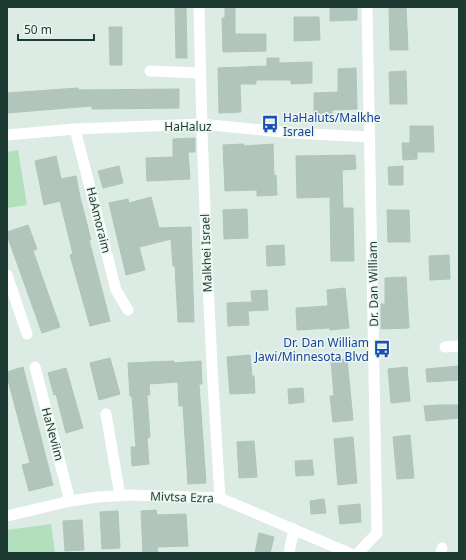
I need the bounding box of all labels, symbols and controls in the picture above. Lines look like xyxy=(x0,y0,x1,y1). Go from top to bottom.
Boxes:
scale bar xyxy=(18,16,94,42)
text: 50 m xyxy=(24,21,52,38)
place label: HaHaluts/Malkhe Israel xyxy=(283,109,381,140)
bus stop icon: HaHaluts/Malkhe Israel xyxy=(260,114,280,134)
street label: HaHaluz xyxy=(164,118,212,135)
street label: HaAmoraim xyxy=(83,185,115,255)
street label: Malkhei Israel xyxy=(196,213,216,293)
street label: Dr. Dan William xyxy=(364,241,382,327)
place label: Dr. Dan William Jawi/Minnesota Blvd xyxy=(254,334,369,365)
bus stop icon: Dr. Dan William Jawi/Minnesota Blvd xyxy=(372,339,392,359)
street label: HaNeviim xyxy=(38,405,68,463)
street label: Mivtsa Ezra xyxy=(150,487,214,507)

